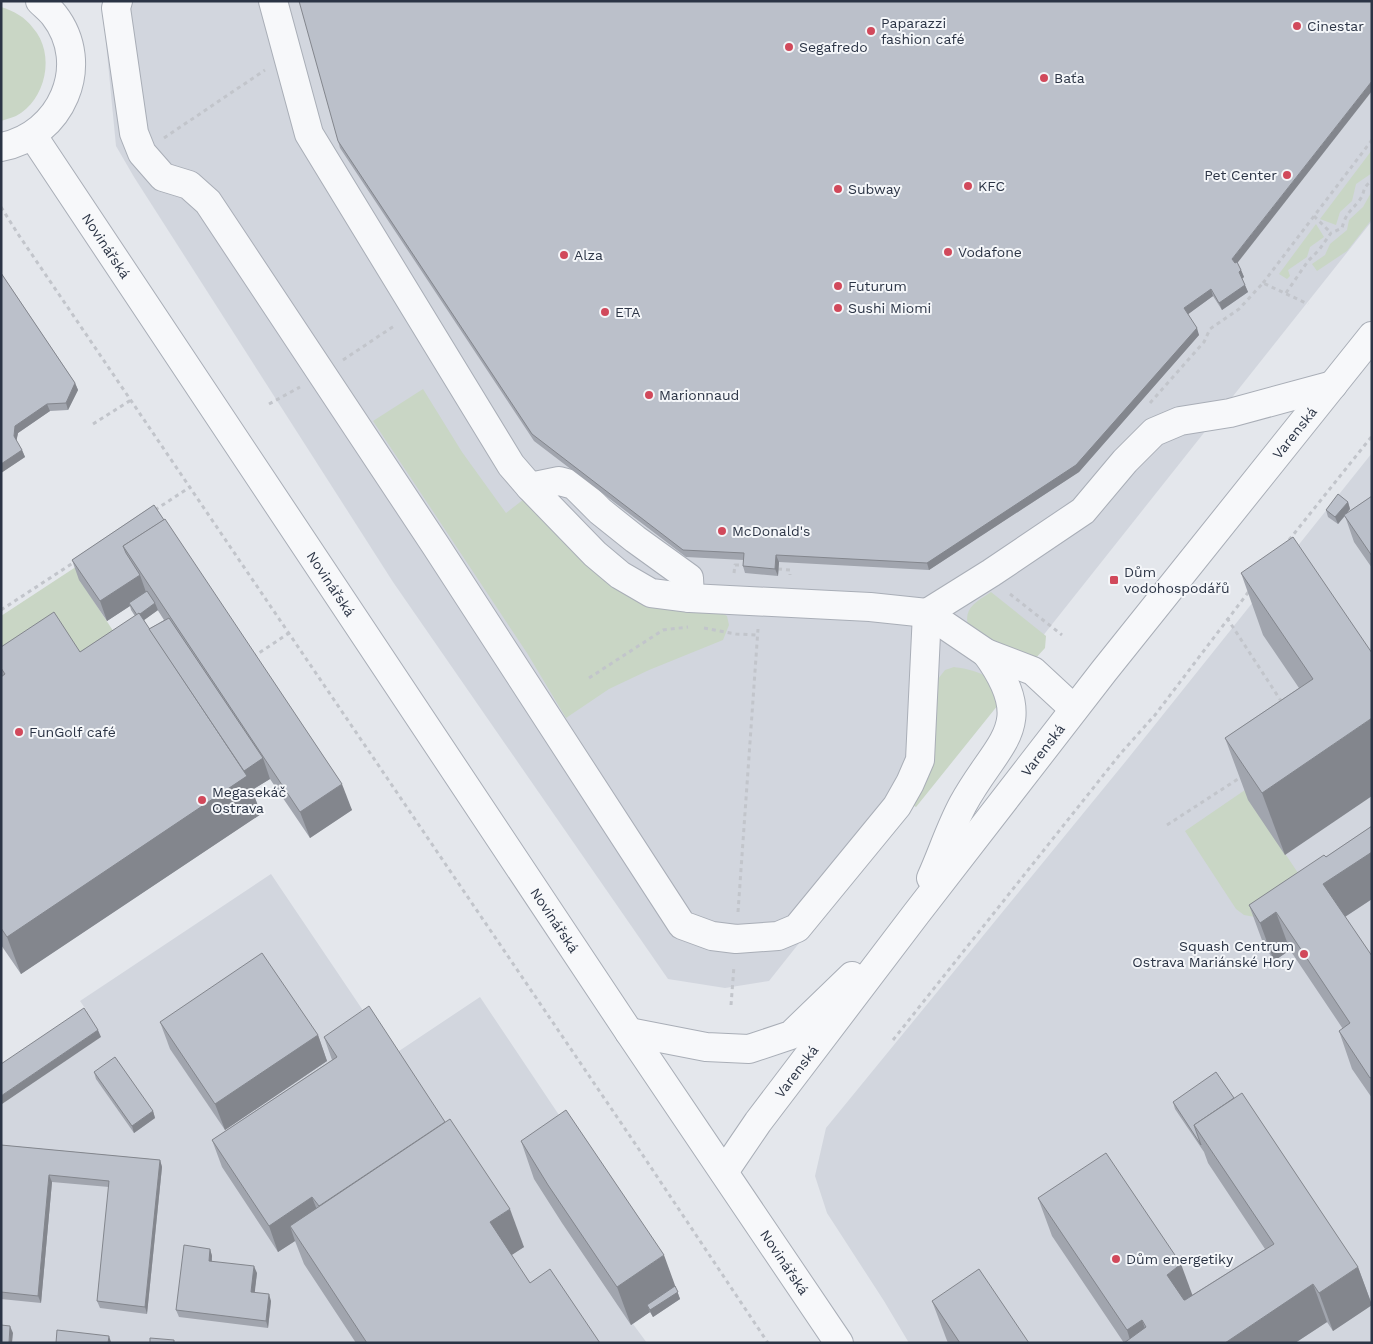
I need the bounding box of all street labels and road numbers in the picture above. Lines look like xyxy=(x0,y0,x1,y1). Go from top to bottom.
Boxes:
street label: Novinářská xyxy=(79,210,134,282)
street label: Varenská xyxy=(1269,404,1320,462)
street label: Novinářská xyxy=(304,548,358,620)
street label: Varenská xyxy=(1018,721,1068,779)
street label: Novinářská xyxy=(527,885,582,956)
street label: Varenská xyxy=(771,1042,821,1101)
street label: Novinářská xyxy=(757,1227,812,1298)

